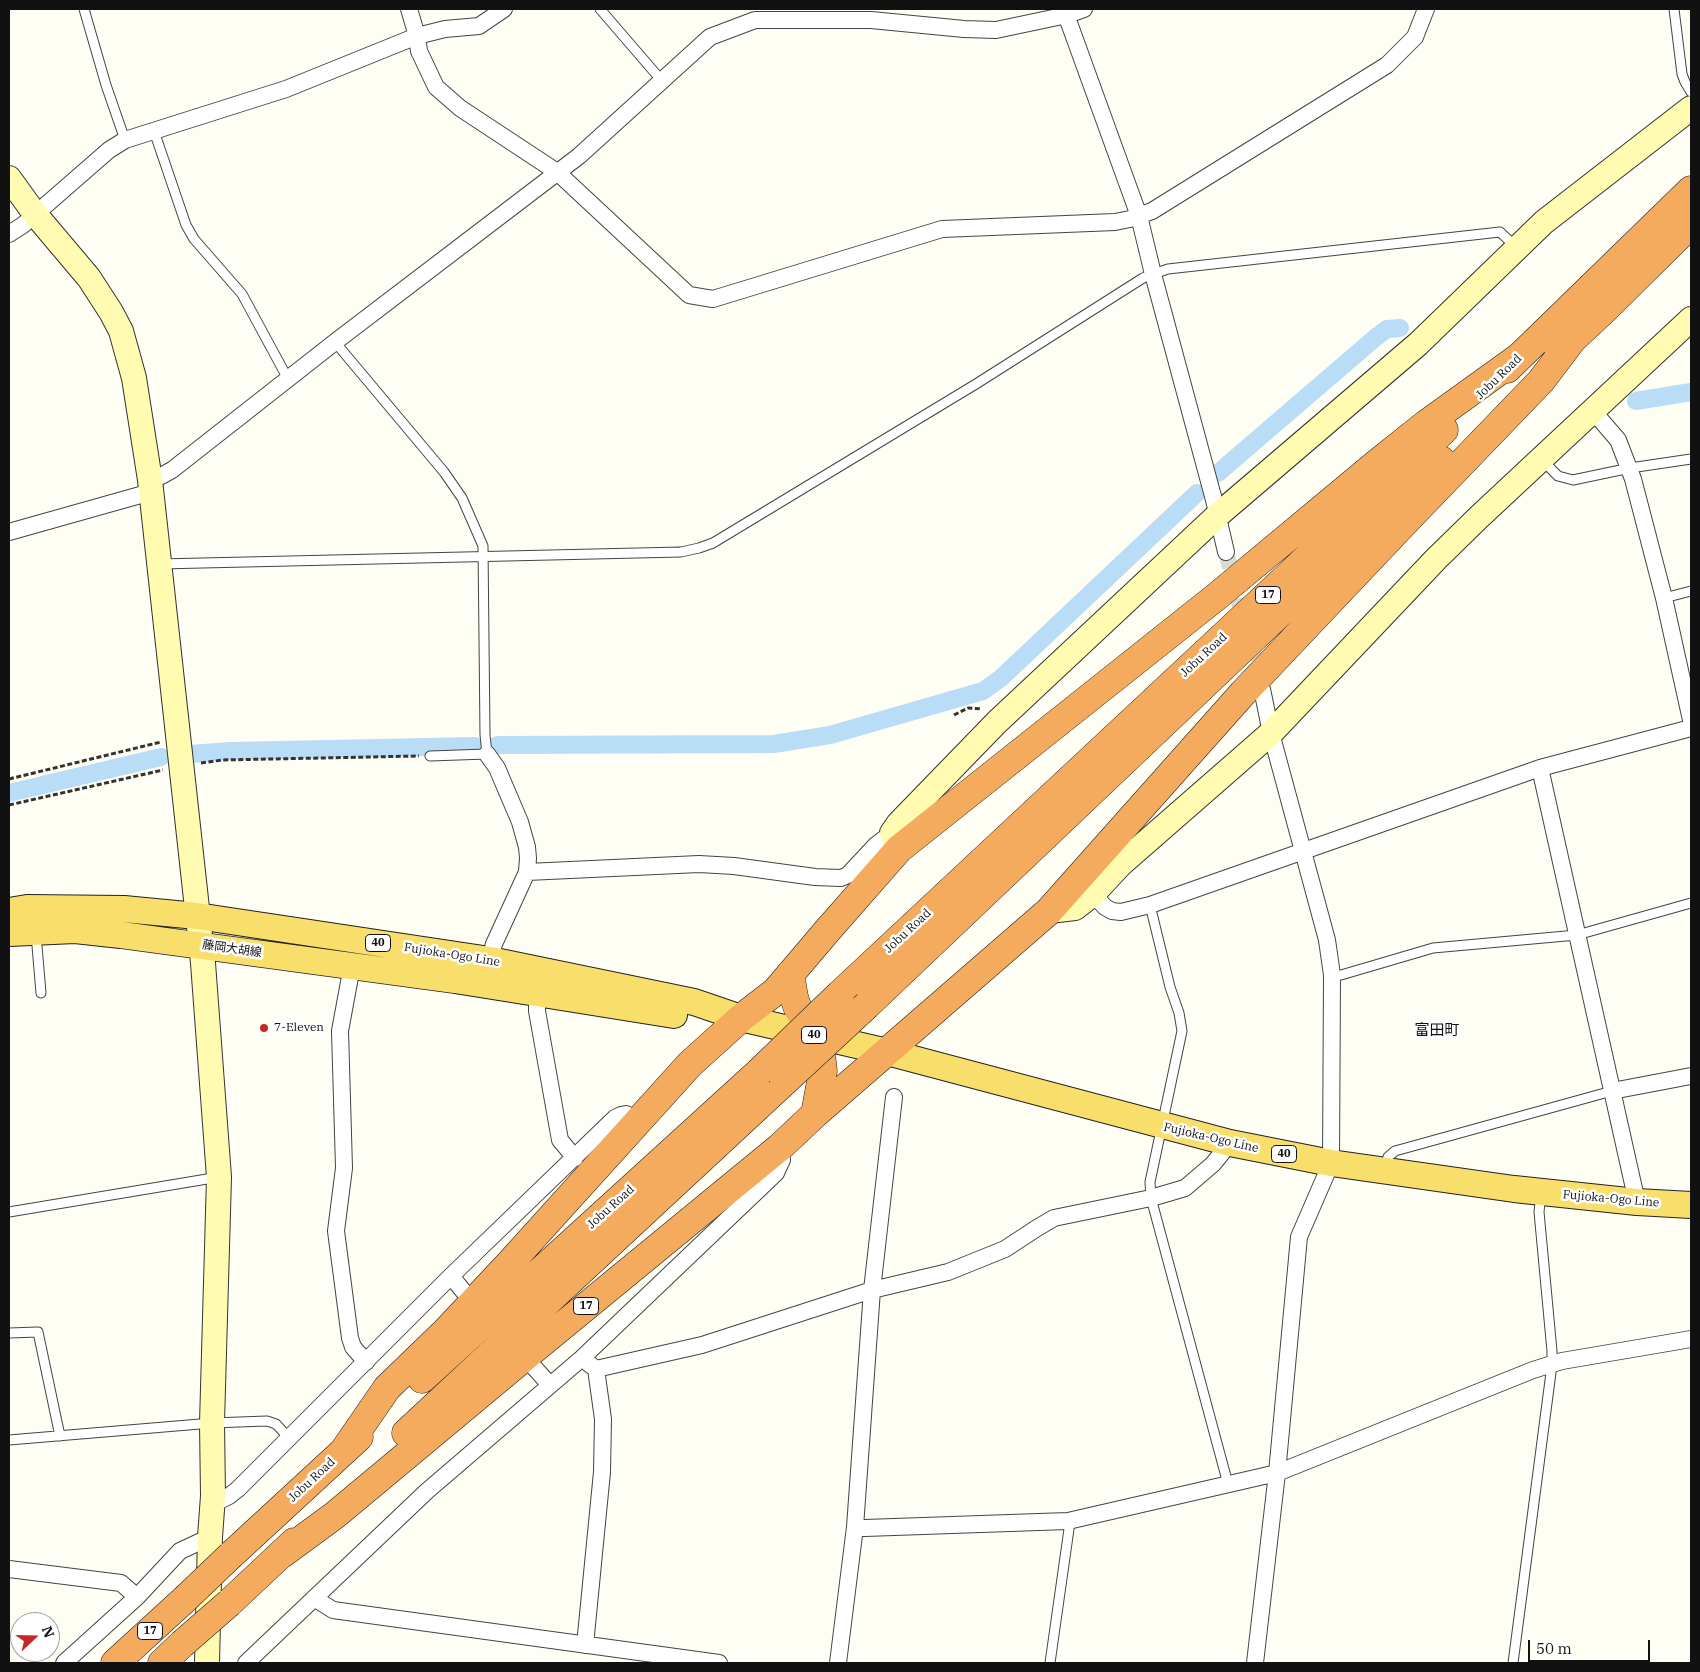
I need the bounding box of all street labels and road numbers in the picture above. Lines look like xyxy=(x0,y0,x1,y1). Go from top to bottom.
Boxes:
street label: Jobu Road xyxy=(1473,352,1525,402)
road number: 17 xyxy=(1256,586,1280,604)
street label: Jobu Road xyxy=(1178,630,1230,680)
street label: Jobu Road xyxy=(882,906,934,956)
road number: 40 xyxy=(366,934,390,951)
street label: 藤岡大胡線 xyxy=(201,938,263,960)
street label: Fujioka-Ogo Line xyxy=(403,940,501,970)
road number: 40 xyxy=(802,1026,826,1044)
street label: Fujioka-Ogo Line xyxy=(1162,1120,1260,1156)
road number: 40 xyxy=(1272,1146,1296,1162)
street label: Jobu Road xyxy=(585,1182,637,1232)
street label: Fujioka-Ogo Line xyxy=(1562,1188,1660,1210)
road number: 17 xyxy=(574,1298,598,1314)
street label: Jobu Road xyxy=(286,1455,338,1505)
road number: 17 xyxy=(138,1622,162,1640)

